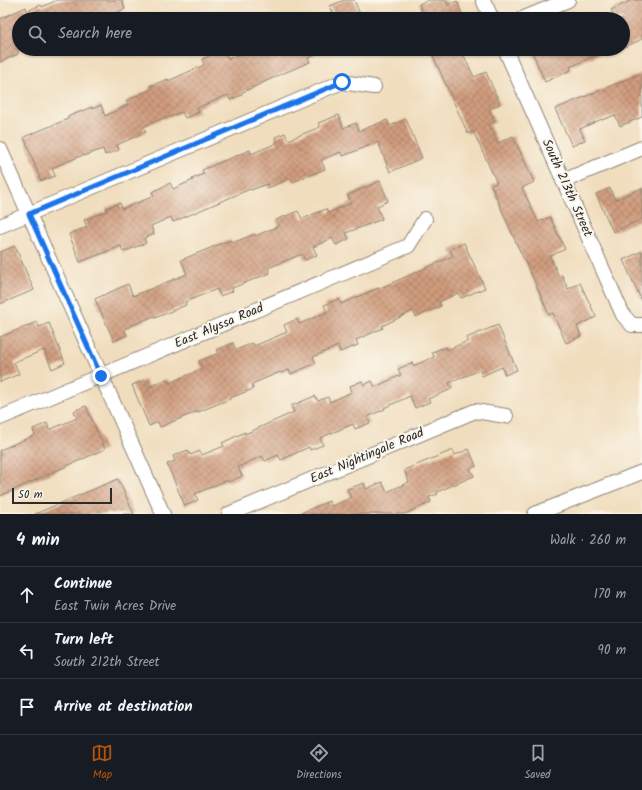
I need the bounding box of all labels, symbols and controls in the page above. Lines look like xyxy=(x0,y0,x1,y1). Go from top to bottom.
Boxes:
search box xyxy=(12,12,630,56)
text: Search here xyxy=(58,22,132,46)
icon: search xyxy=(26,23,48,45)
route start xyxy=(333,73,351,91)
street label: South 213th Street xyxy=(536,136,598,241)
street label: East Alyssa Road xyxy=(171,298,267,354)
route end xyxy=(92,367,110,385)
street label: East Nightingale Road xyxy=(307,422,428,490)
scale bar xyxy=(12,486,112,505)
text: 50 m xyxy=(18,486,43,504)
text: 4 min xyxy=(16,527,60,554)
text: Walk · 260 m xyxy=(550,530,626,551)
text: Continue xyxy=(54,572,112,596)
icon: ahead xyxy=(16,584,38,606)
text: 170 m xyxy=(594,584,626,605)
text: East Twin Acres Drive xyxy=(54,596,176,617)
text: Turn left xyxy=(54,628,114,652)
icon: left xyxy=(16,640,38,662)
text: 90 m xyxy=(598,640,626,661)
text: South 212th Street xyxy=(54,652,160,673)
text: Arrive at destination xyxy=(54,695,193,719)
icon: arrive xyxy=(16,696,38,718)
tab: Map xyxy=(91,742,113,784)
tab: Directions xyxy=(296,742,342,784)
tab: Saved xyxy=(525,742,551,784)

